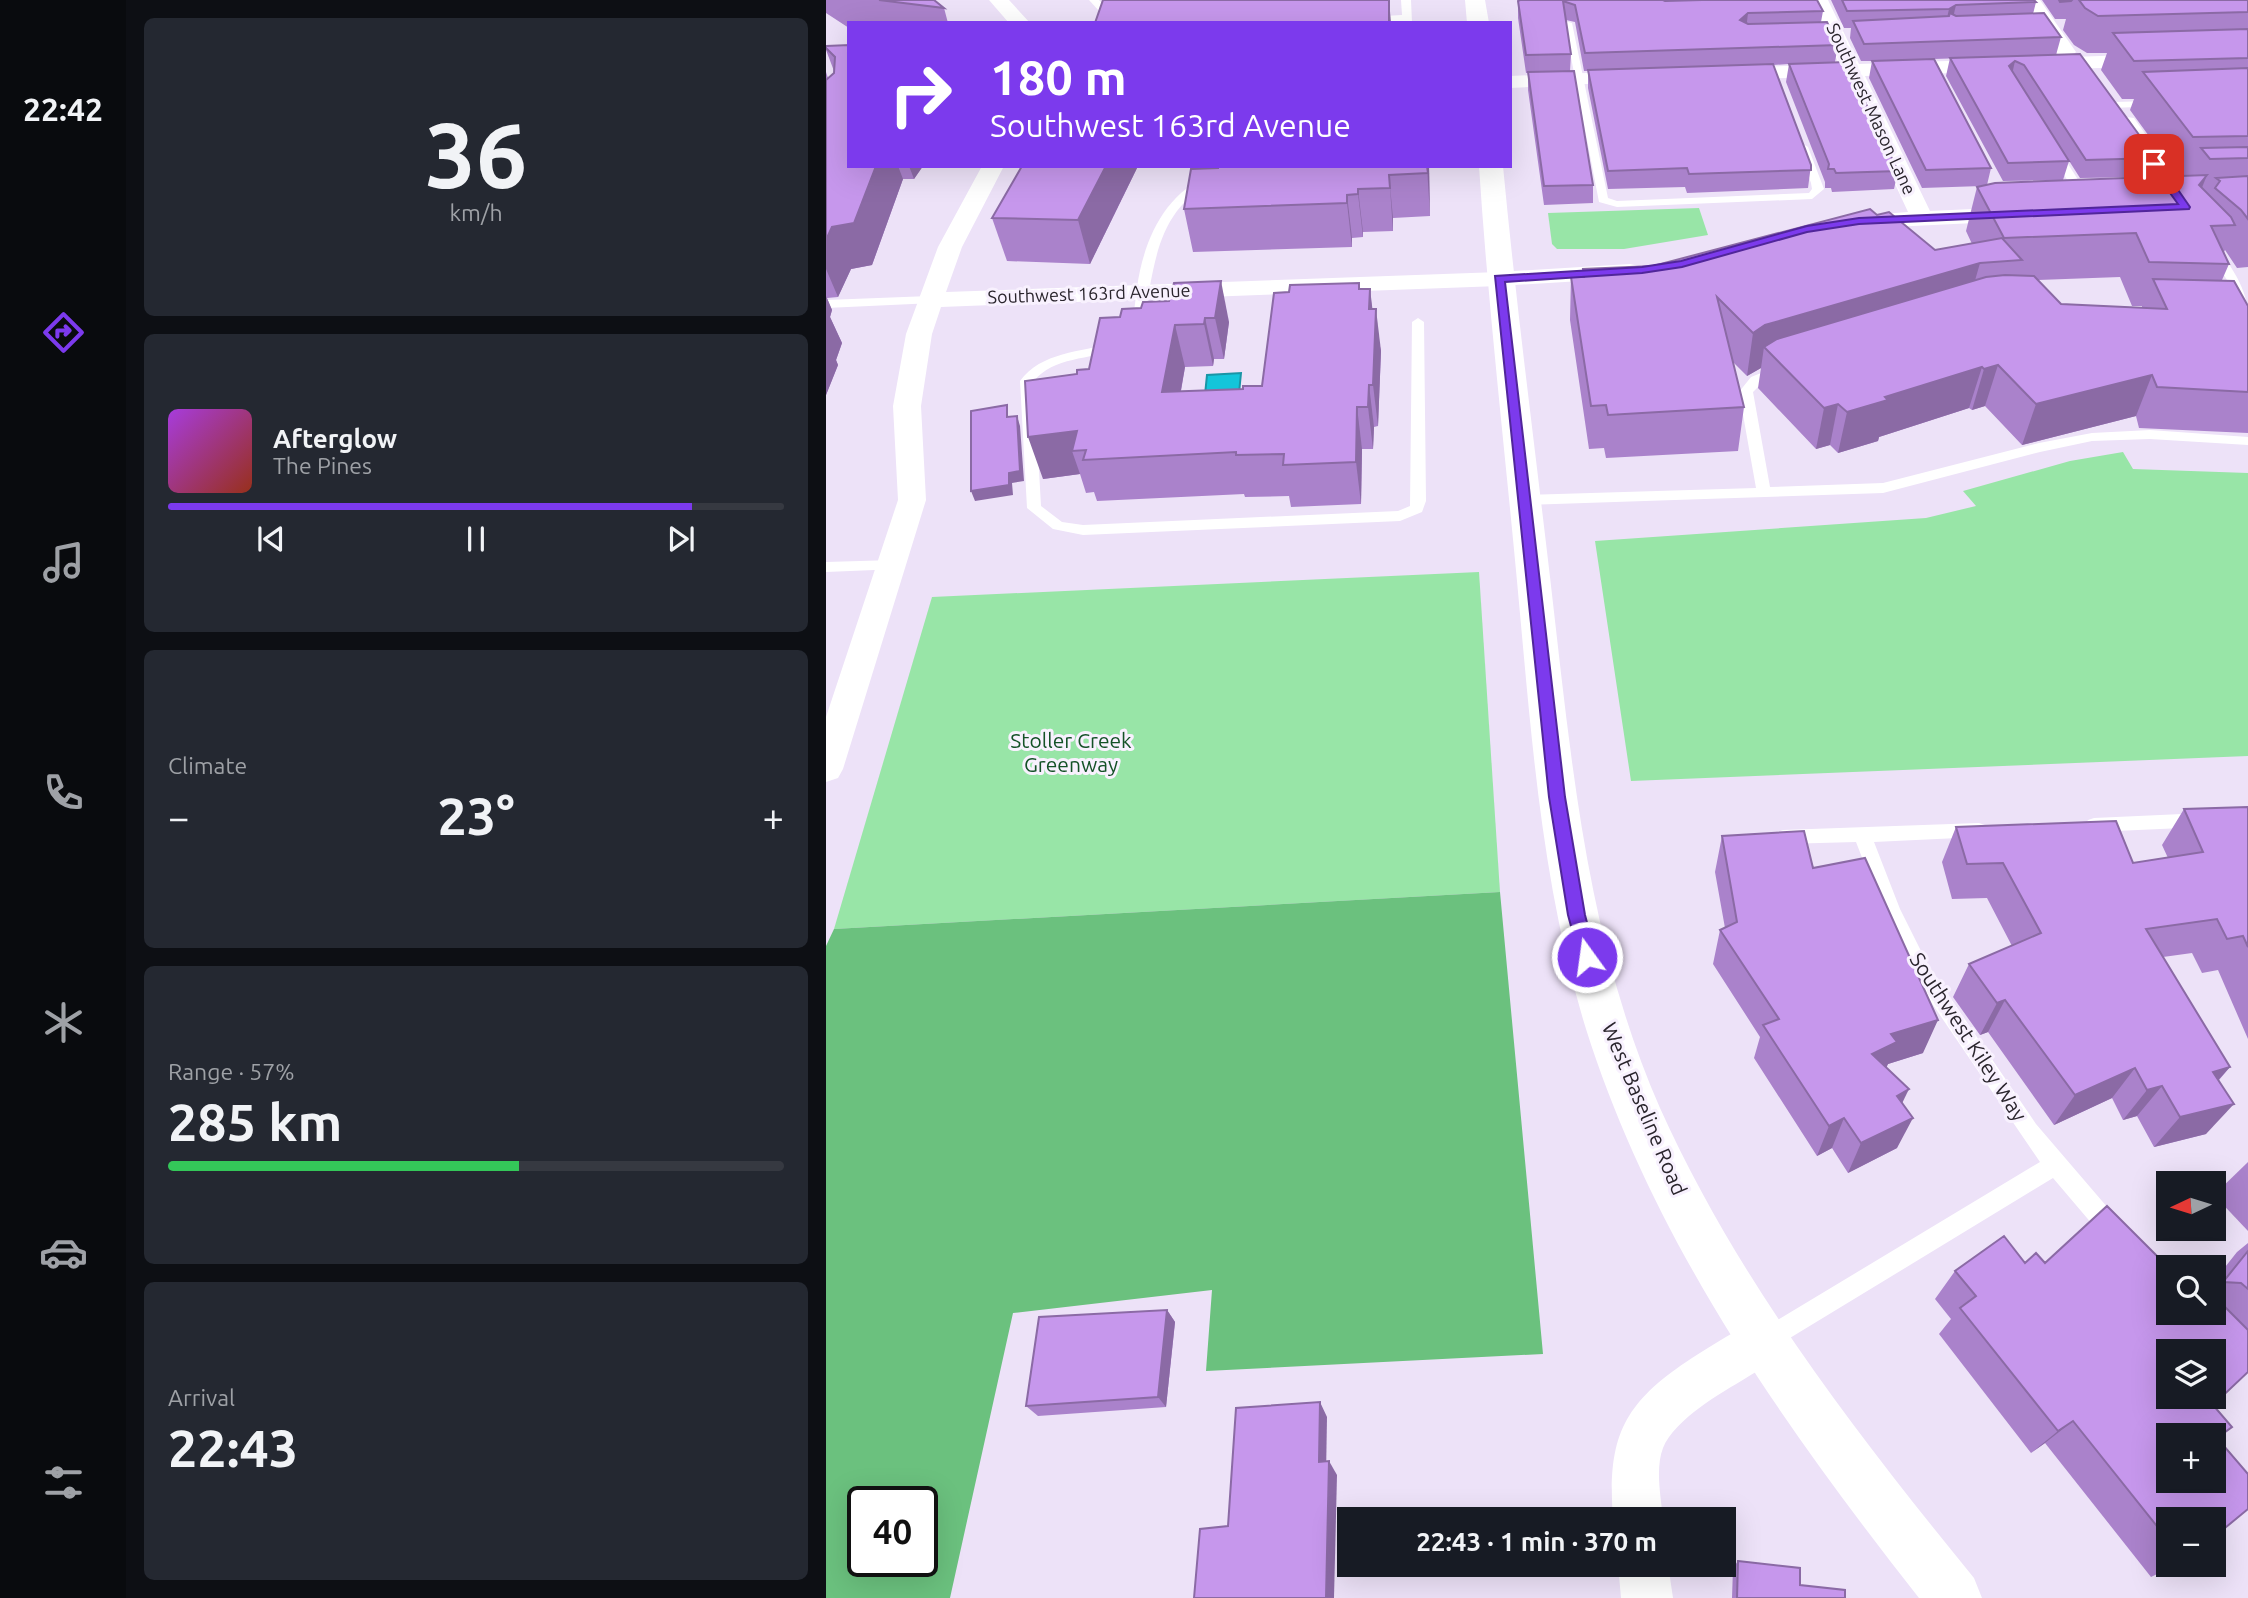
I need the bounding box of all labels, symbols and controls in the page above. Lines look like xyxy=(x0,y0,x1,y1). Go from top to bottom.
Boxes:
street label: Southwest Mason Lane xyxy=(1823,20,1920,197)
icon: right xyxy=(875,49,966,140)
text: 180 m xyxy=(990,49,1127,104)
text: 22:42 xyxy=(23,91,103,127)
text: 36 xyxy=(425,103,527,205)
text: Southwest 163rd Avenue xyxy=(990,107,1351,143)
pin xyxy=(2124,134,2184,194)
icon: arrive xyxy=(2135,145,2173,183)
text: km/h xyxy=(449,200,503,225)
street label: Southwest 163rd Avenue xyxy=(987,279,1191,307)
icon: directions xyxy=(39,308,88,357)
text: Afterglow xyxy=(273,424,397,453)
text: The Pines xyxy=(273,453,372,478)
icon: previous xyxy=(252,520,290,558)
icon: pause xyxy=(457,520,495,558)
icon: next xyxy=(662,520,700,558)
icon: music xyxy=(39,538,88,587)
park label: Stoller Creek Greenway xyxy=(1010,728,1132,776)
text: Climate xyxy=(168,753,247,778)
icon: phone xyxy=(39,768,88,817)
text: 23° xyxy=(437,787,515,845)
text: − xyxy=(168,796,189,838)
text: + xyxy=(763,796,784,838)
position arrow xyxy=(1550,920,1624,994)
street label: Southwest Kiley Way xyxy=(1905,948,2032,1125)
icon: climate xyxy=(39,998,88,1047)
street label: West Baseline Road xyxy=(1598,1019,1692,1199)
text: Range · 57% xyxy=(168,1059,295,1084)
text: 285 km xyxy=(168,1093,342,1151)
north arrow xyxy=(2156,1171,2226,1241)
map controls xyxy=(2156,1171,2226,1577)
icon: car xyxy=(39,1228,88,1277)
button: search xyxy=(2156,1255,2226,1325)
button: layers xyxy=(2156,1339,2226,1409)
text: Arrival xyxy=(168,1385,235,1410)
text: 22:43 xyxy=(168,1419,298,1477)
button: + xyxy=(2156,1423,2226,1493)
icon: filters xyxy=(39,1458,88,1507)
speed limit sign: 40 xyxy=(847,1486,938,1577)
button: − xyxy=(2156,1507,2226,1577)
text: 22:43 · 1 min · 370 m xyxy=(1416,1527,1657,1556)

